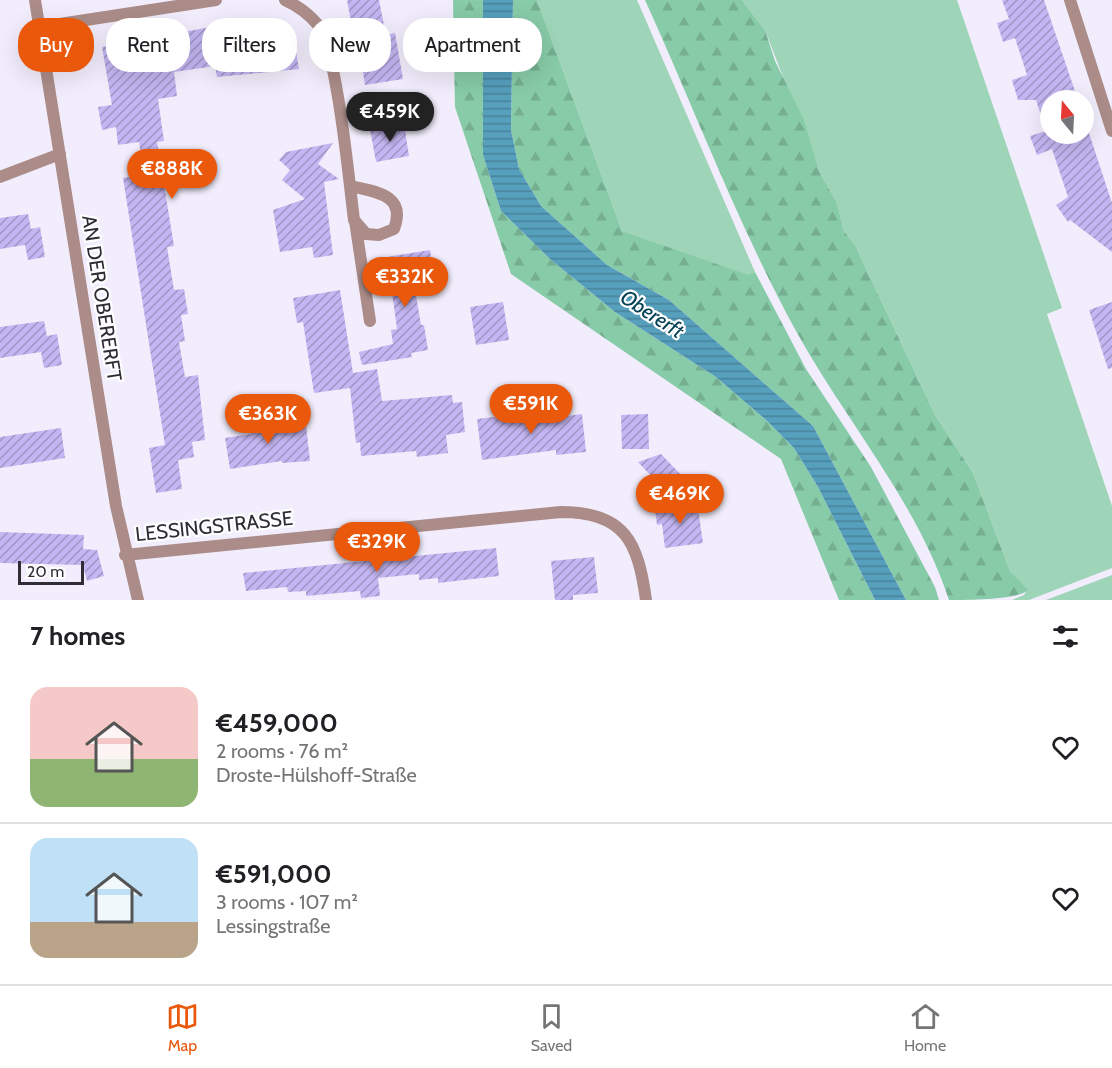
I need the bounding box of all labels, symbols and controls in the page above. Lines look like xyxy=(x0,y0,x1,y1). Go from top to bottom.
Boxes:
chip: Buy xyxy=(18,18,94,72)
chip: Rent xyxy=(106,18,190,72)
chip: Filters xyxy=(202,18,297,72)
chip: New xyxy=(309,18,391,72)
chip: Apartment xyxy=(403,18,542,72)
north arrow xyxy=(1040,90,1094,144)
map controls xyxy=(1040,90,1094,144)
pin: €459K xyxy=(348,92,432,143)
text: €459K xyxy=(360,99,420,123)
pin: €888K xyxy=(130,149,214,200)
text: €888K xyxy=(141,156,203,180)
street label: AN DER OBERERFT xyxy=(77,213,127,383)
pin: €332K xyxy=(363,257,447,308)
text: €332K xyxy=(376,264,434,288)
water label: Obererft xyxy=(616,284,689,344)
pin: €591K xyxy=(489,384,573,435)
text: €591K xyxy=(504,391,558,415)
pin: €363K xyxy=(226,394,310,445)
text: €363K xyxy=(239,401,297,425)
pin: €469K xyxy=(638,474,722,525)
text: €469K xyxy=(650,481,710,505)
street label: LESSINGSTRASSE xyxy=(134,506,294,546)
pin: €329K xyxy=(335,522,419,573)
text: €329K xyxy=(348,529,406,553)
scale bar xyxy=(18,558,84,586)
text: 20 m xyxy=(27,562,64,581)
text: 7 homes xyxy=(30,620,125,652)
icon: filters xyxy=(1049,620,1082,653)
text: €459,000 xyxy=(216,707,338,739)
icon: home xyxy=(78,711,150,783)
icon: heart xyxy=(1049,731,1082,764)
text: 2 rooms · 76 m² xyxy=(216,739,348,763)
text: Droste-Hülshoff-Straße xyxy=(216,763,417,787)
text: €591,000 xyxy=(216,858,332,890)
icon: home xyxy=(78,862,150,934)
icon: heart xyxy=(1049,882,1082,915)
text: 3 rooms · 107 m² xyxy=(216,890,358,914)
text: Lessingstraße xyxy=(216,914,330,938)
tab: Map xyxy=(166,1000,199,1055)
tab: Saved xyxy=(531,1000,572,1055)
tab: Home xyxy=(904,1000,946,1055)

